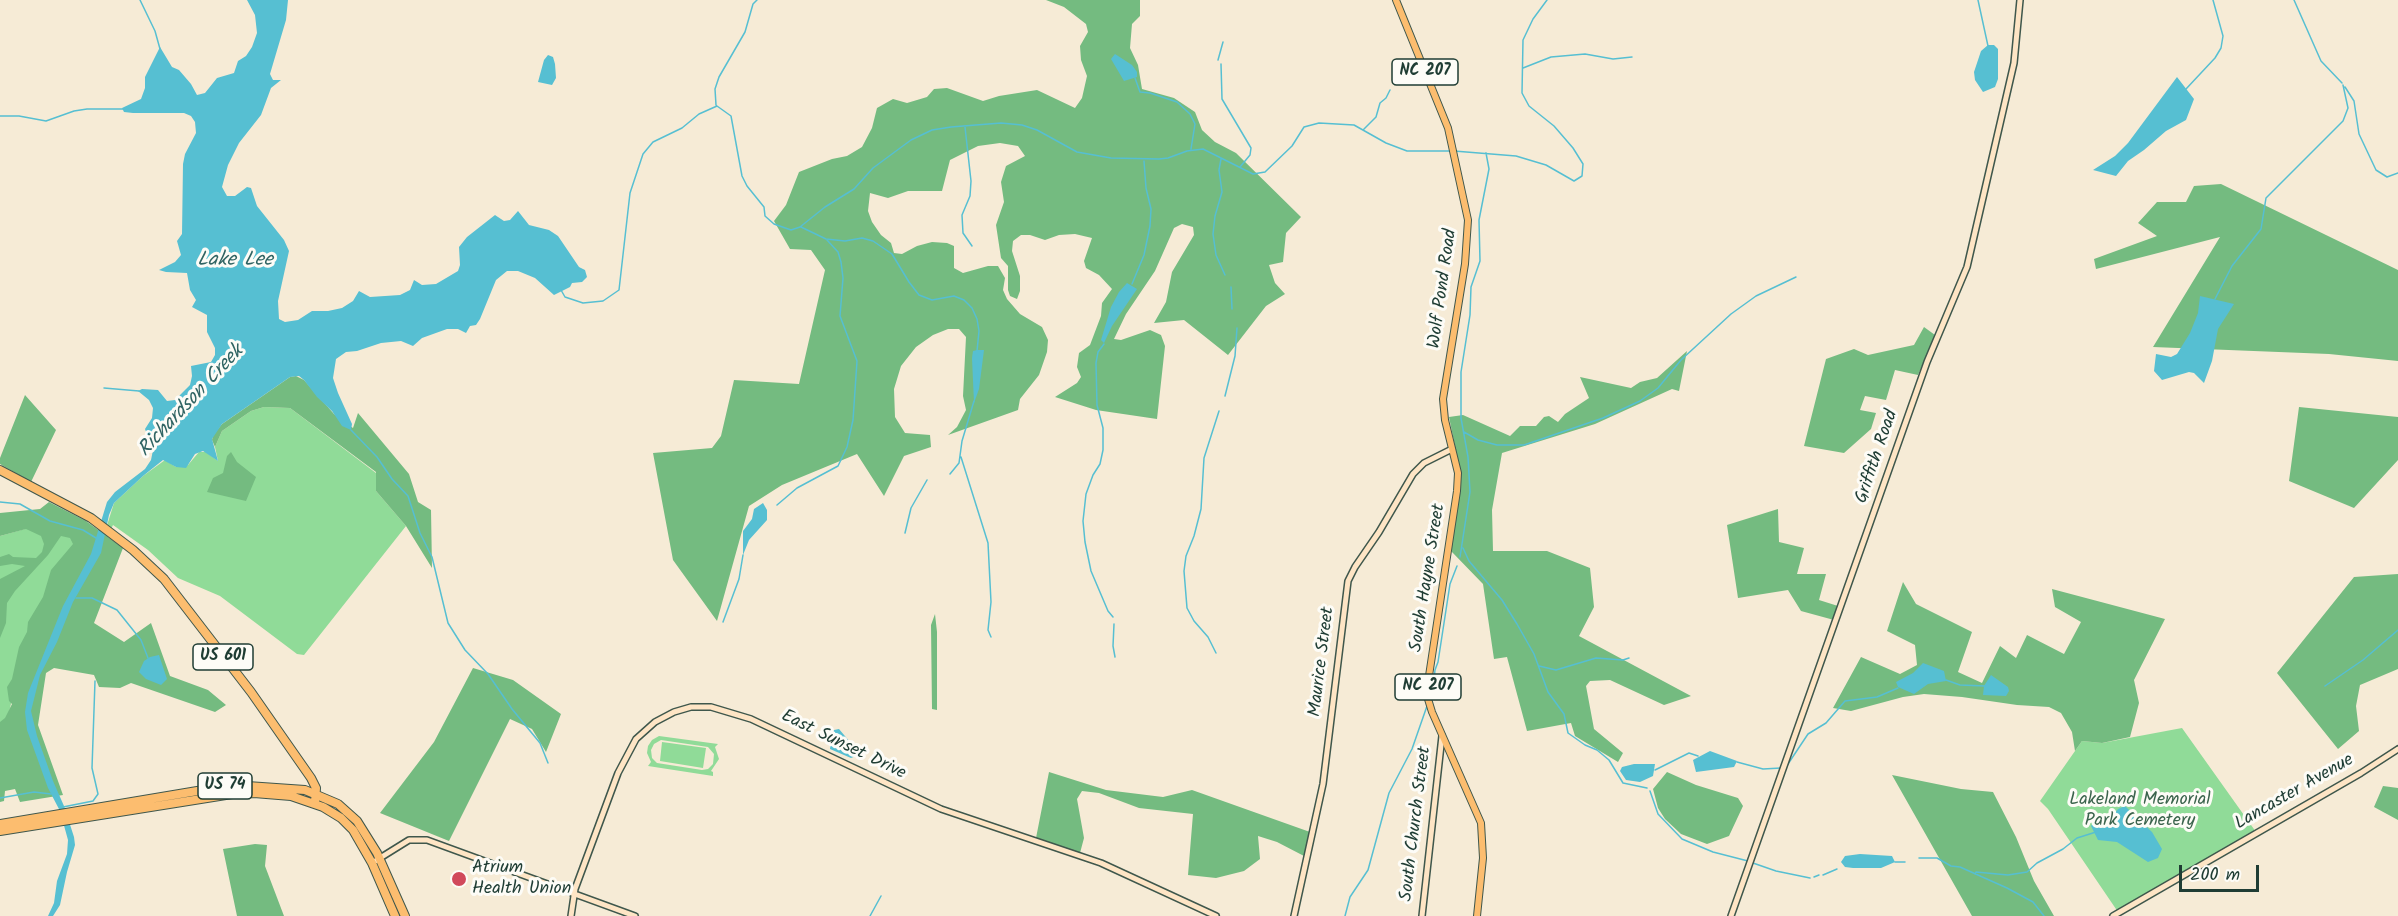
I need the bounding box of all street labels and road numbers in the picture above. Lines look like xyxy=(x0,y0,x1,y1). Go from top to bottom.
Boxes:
road number: NC 207 xyxy=(1392,59,1458,85)
street label: Wolf Pond Road xyxy=(1425,228,1463,350)
street label: Griffith Road xyxy=(1852,407,1904,507)
street label: South Hayne Street xyxy=(1407,502,1451,654)
street label: Maurice Street xyxy=(1306,606,1340,718)
road number: US 601 xyxy=(193,644,253,670)
road number: NC 207 xyxy=(1395,674,1461,700)
street label: East Sunset Drive xyxy=(777,706,909,786)
street label: South Church Street xyxy=(1397,745,1437,903)
street label: Lancaster Avenue xyxy=(2232,750,2358,836)
road number: US 74 xyxy=(198,773,252,799)

